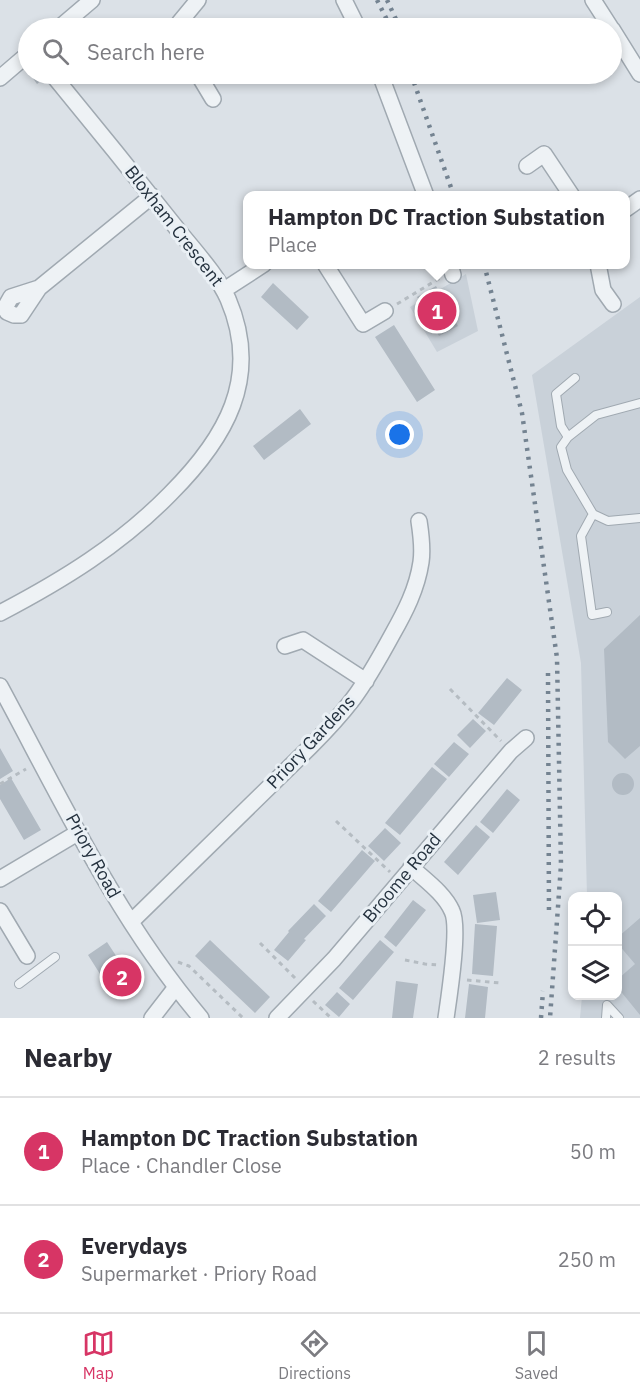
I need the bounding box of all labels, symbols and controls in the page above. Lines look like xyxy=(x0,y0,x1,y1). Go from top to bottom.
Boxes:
search box xyxy=(18,18,622,84)
icon: search xyxy=(39,35,72,68)
text: Search here xyxy=(87,37,205,66)
street label: Bloxham Crescent xyxy=(120,161,229,291)
popup xyxy=(243,191,630,269)
text: Hampton DC Traction Substation xyxy=(268,202,605,231)
text: Place xyxy=(268,231,317,258)
pin: 1 xyxy=(418,288,456,334)
your location xyxy=(385,420,414,449)
street label: Priory Gardens xyxy=(261,690,360,793)
street label: Priory Road xyxy=(61,809,126,902)
street label: Broome Road xyxy=(358,828,446,927)
map controls xyxy=(568,892,622,1000)
button: locate xyxy=(568,892,622,946)
button: layers xyxy=(568,946,622,1000)
pin: 2 xyxy=(102,954,142,1000)
text: Nearby xyxy=(24,1040,112,1074)
text: 2 results xyxy=(538,1044,616,1071)
text: Hampton DC Traction Substation xyxy=(81,1123,418,1152)
text: 1 xyxy=(38,1138,50,1165)
text: 50 m xyxy=(570,1138,616,1165)
text: Place · Chandler Close xyxy=(81,1152,282,1179)
text: Everydays xyxy=(81,1231,187,1260)
text: 2 xyxy=(38,1246,50,1273)
text: 250 m xyxy=(558,1246,616,1273)
text: Supermarket · Priory Road xyxy=(81,1260,317,1287)
tab: Map xyxy=(82,1327,115,1383)
tab: Directions xyxy=(278,1327,351,1383)
tab: Saved xyxy=(515,1327,558,1383)

